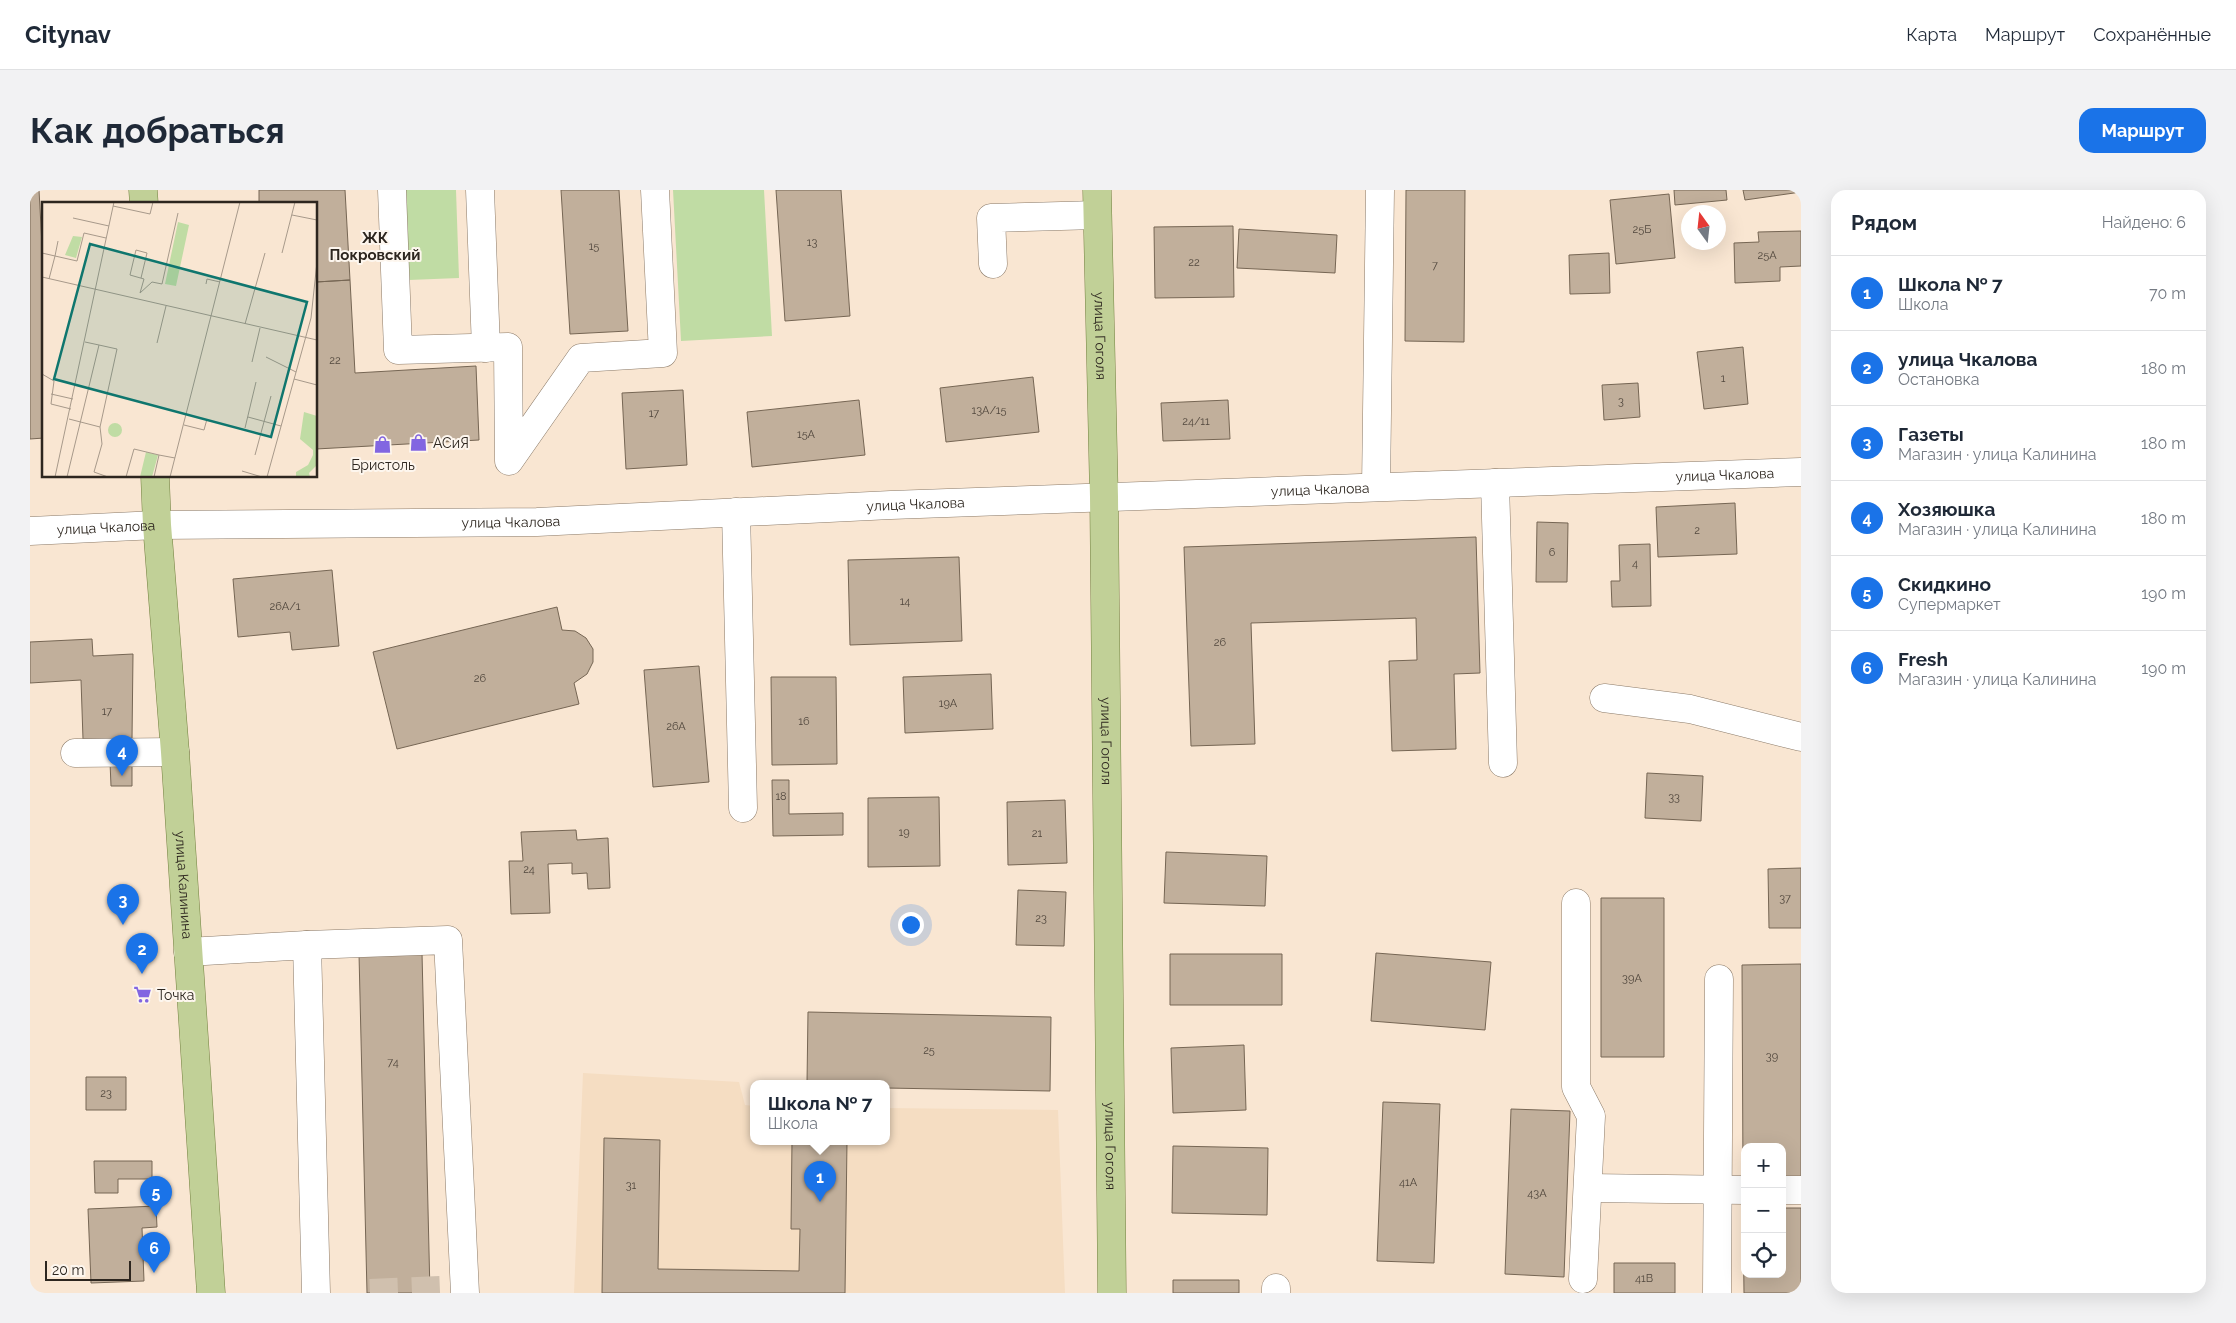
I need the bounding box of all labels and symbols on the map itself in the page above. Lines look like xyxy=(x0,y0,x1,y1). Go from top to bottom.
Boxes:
inset map xyxy=(42,202,318,478)
north arrow xyxy=(1681,205,1726,250)
house number: 25Б xyxy=(1633,223,1651,236)
district label: ЖК Покровский xyxy=(329,229,421,264)
house number: 13 xyxy=(807,236,817,249)
house number: 15 xyxy=(589,240,599,253)
house number: 25А xyxy=(1757,249,1777,262)
house number: 22 xyxy=(1188,256,1200,269)
house number: 7 xyxy=(1432,259,1438,272)
street label: улица Гоголя xyxy=(1091,292,1109,380)
house number: 22 xyxy=(329,354,341,367)
house number: 1 xyxy=(1721,372,1726,385)
house number: 3 xyxy=(1618,395,1624,408)
house number: 13А/15 xyxy=(971,404,1007,417)
house number: 17 xyxy=(649,407,659,420)
house number: 24/11 xyxy=(1182,415,1210,428)
house number: 15А xyxy=(797,428,816,441)
shop icon: АСиЯ xyxy=(409,433,429,453)
shop icon: Бристоль xyxy=(373,435,393,455)
place label: АСиЯ xyxy=(433,435,469,451)
place label: Бристоль xyxy=(351,457,415,473)
street label: улица Чкалова xyxy=(1675,465,1774,485)
street label: улица Чкалова xyxy=(1271,480,1370,499)
street label: улица Чкалова xyxy=(866,494,965,514)
street label: улица Чкалова xyxy=(461,513,561,531)
street label: улица Чкалова xyxy=(56,517,156,538)
house number: 2 xyxy=(1694,524,1700,537)
house number: 6 xyxy=(1549,546,1556,559)
house number: 4 xyxy=(1632,557,1638,570)
house number: 14 xyxy=(900,595,910,608)
house number: 26А/1 xyxy=(270,600,301,613)
house number: 26 xyxy=(1214,636,1227,649)
house number: 26 xyxy=(474,672,487,685)
house number: 19А xyxy=(939,697,958,710)
street label: улица Гоголя xyxy=(1098,697,1115,785)
house number: 17 xyxy=(102,705,112,718)
house number: 16 xyxy=(798,715,810,728)
house number: 26А xyxy=(666,720,686,733)
pin: 4 xyxy=(106,735,138,776)
house number: 18 xyxy=(775,790,787,803)
house number: 33 xyxy=(1668,791,1680,804)
house number: 19 xyxy=(898,826,910,839)
house number: 21 xyxy=(1032,827,1043,840)
street label: улица Калинина xyxy=(172,830,195,940)
house number: 24 xyxy=(523,863,535,876)
pin: 3 xyxy=(107,884,139,925)
house number: 37 xyxy=(1779,892,1791,905)
your location xyxy=(898,912,924,938)
house number: 23 xyxy=(1035,912,1047,925)
pin: 2 xyxy=(126,933,158,974)
house number: 39А xyxy=(1622,972,1642,985)
supermarket icon: Точка xyxy=(133,985,153,1005)
place label: Точка xyxy=(157,987,194,1003)
house number: 25 xyxy=(923,1044,935,1057)
house number: 39 xyxy=(1766,1050,1778,1063)
house number: 74 xyxy=(387,1056,399,1069)
house number: 23 xyxy=(100,1087,112,1100)
street label: улица Гоголя xyxy=(1102,1102,1119,1190)
pin: 1 xyxy=(804,1161,836,1202)
pin: 5 xyxy=(140,1176,172,1217)
house number: 41А xyxy=(1399,1176,1418,1189)
house number: 31 xyxy=(626,1179,637,1192)
house number: 43А xyxy=(1527,1187,1547,1200)
pin: 6 xyxy=(138,1232,170,1273)
scale bar xyxy=(45,1258,131,1281)
house number: 41В xyxy=(1635,1272,1653,1285)

